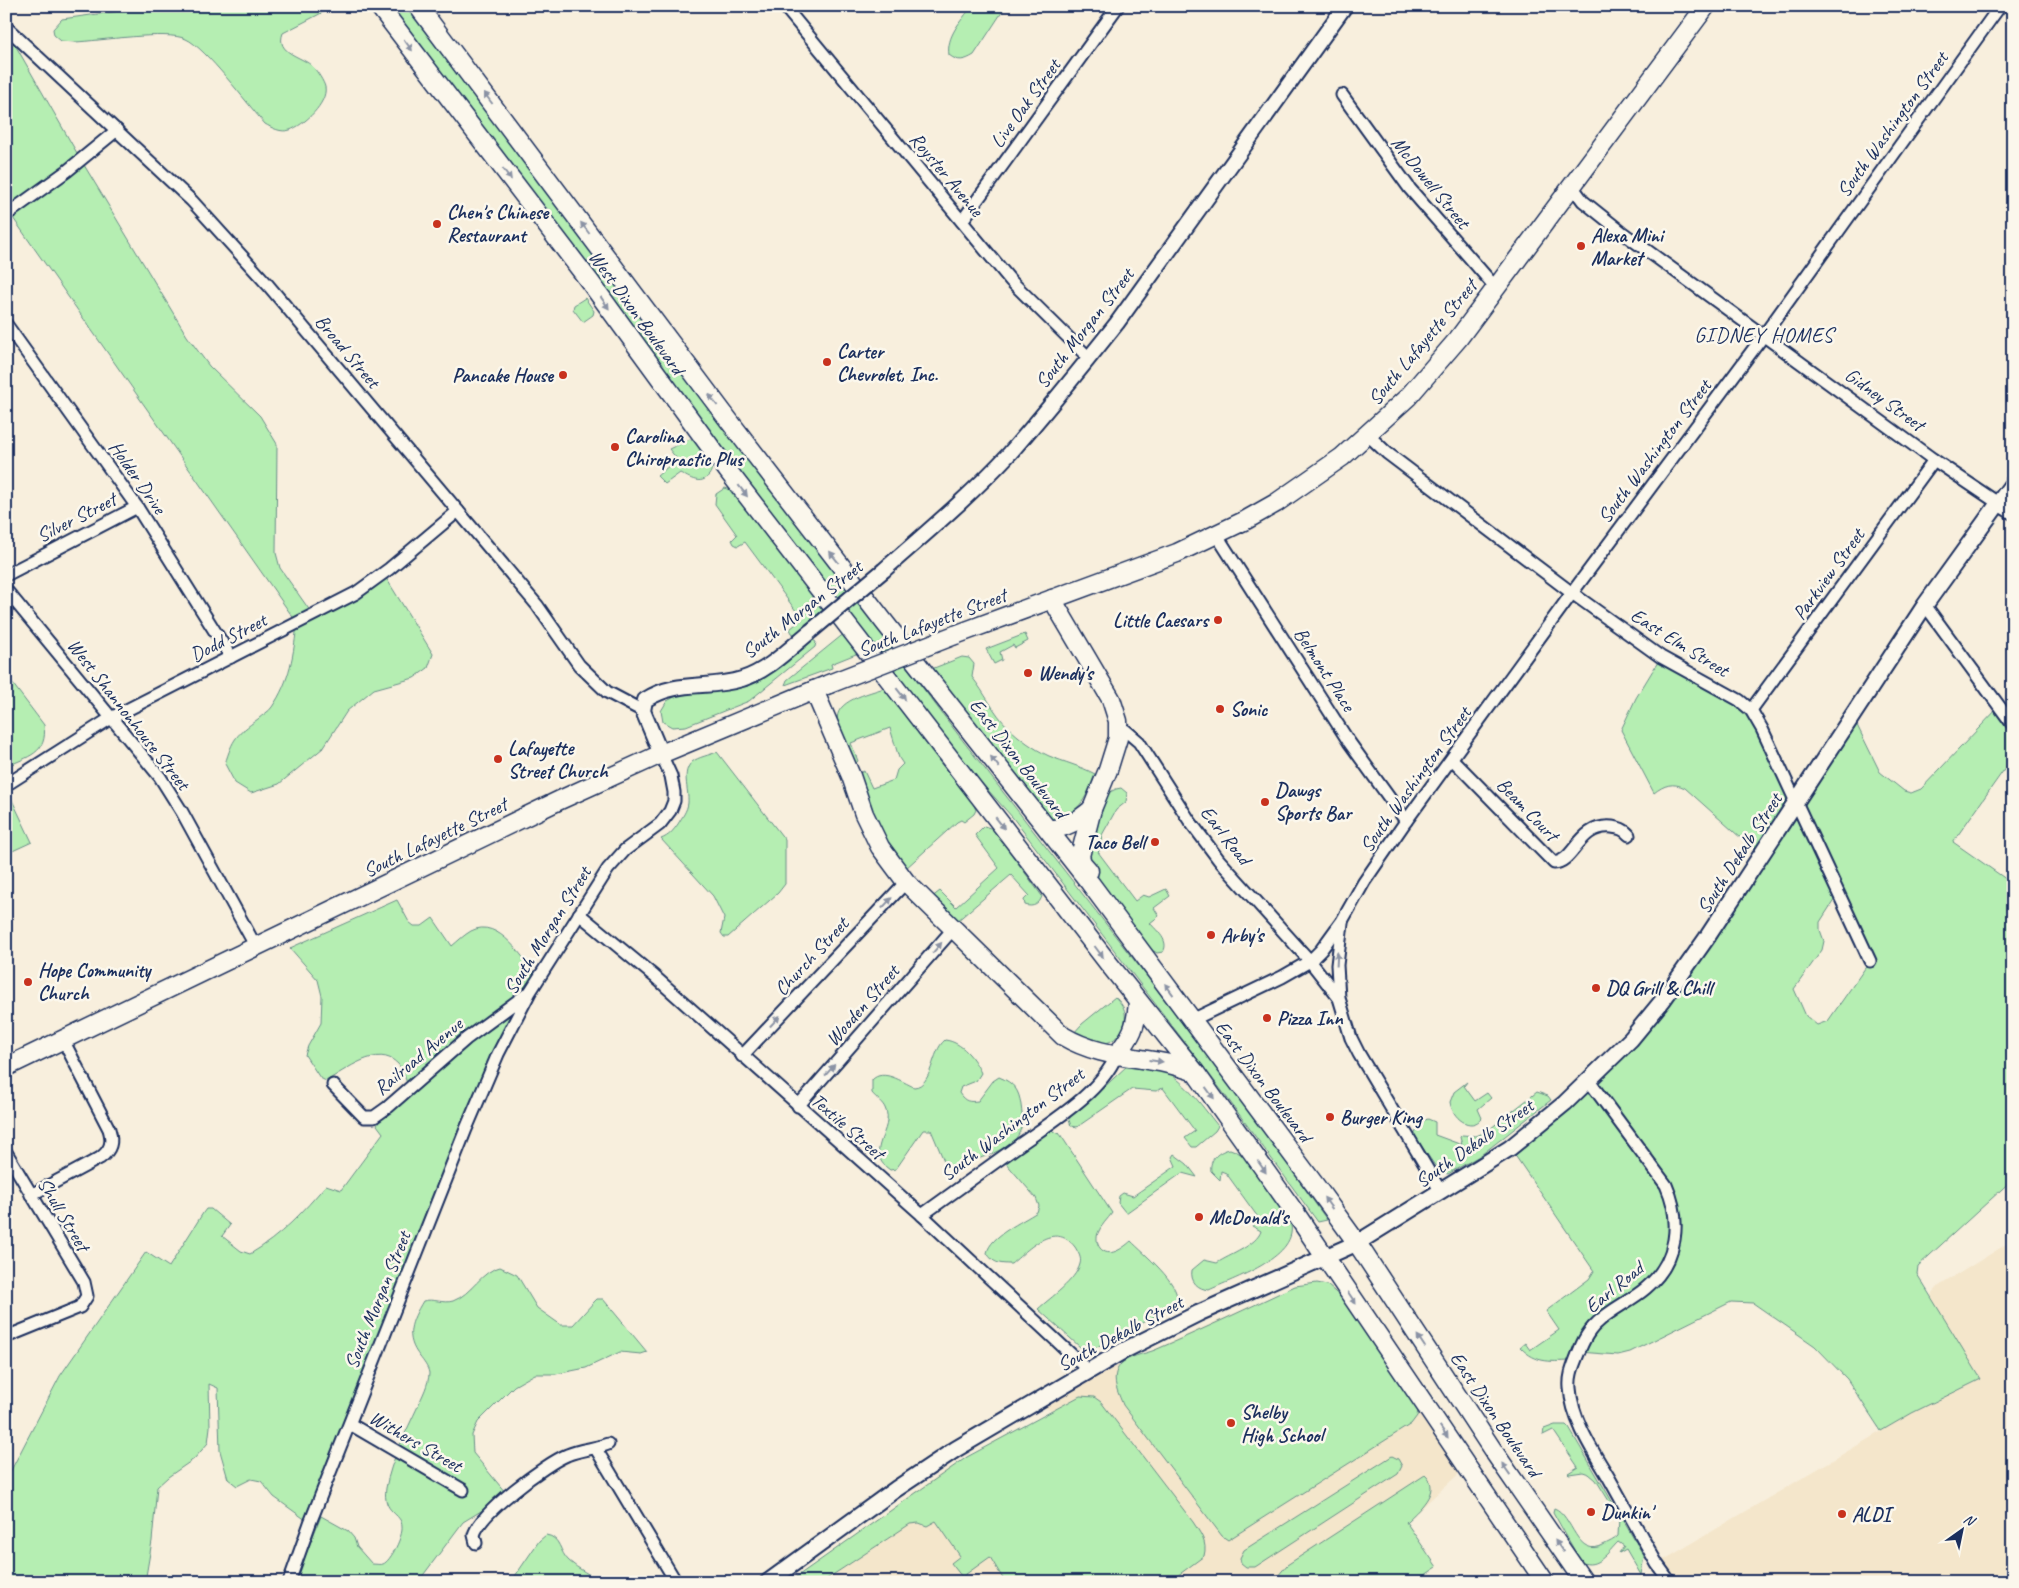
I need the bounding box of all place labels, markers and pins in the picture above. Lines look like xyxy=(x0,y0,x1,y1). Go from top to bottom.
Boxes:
place label: Chen's Chinese Restaurant xyxy=(447,200,550,248)
marker: Chen's Chinese Restaurant xyxy=(431,218,443,230)
place label: Alexa Mini Market xyxy=(1591,223,1666,271)
marker: Alexa Mini Market xyxy=(1575,240,1587,252)
place label: Carter Chevrolet, Inc. xyxy=(837,339,939,387)
marker: Carter Chevrolet, Inc. xyxy=(821,356,833,368)
place label: Pancake House xyxy=(452,363,554,388)
marker: Pancake House xyxy=(557,369,569,381)
place label: Carolina Chiropractic Plus xyxy=(625,424,745,472)
marker: Carolina Chiropractic Plus xyxy=(609,441,621,453)
place label: Little Caesars xyxy=(1113,608,1210,633)
marker: Little Caesars xyxy=(1212,614,1224,626)
place label: Wendy's xyxy=(1038,661,1095,686)
marker: Wendy's xyxy=(1022,667,1034,679)
place label: Sonic xyxy=(1230,697,1268,722)
marker: Sonic xyxy=(1214,703,1226,715)
place label: Lafayette Street Church xyxy=(508,736,609,784)
marker: Lafayette Street Church xyxy=(492,753,504,765)
place label: Dawgs Sports Bar xyxy=(1275,778,1354,826)
marker: Dawgs Sports Bar xyxy=(1259,796,1271,808)
place label: Taco Bell xyxy=(1085,830,1148,855)
marker: Taco Bell xyxy=(1149,836,1161,848)
place label: Arby's xyxy=(1221,923,1265,948)
marker: Arby's xyxy=(1205,929,1217,941)
place label: Hope Community Church xyxy=(38,958,153,1006)
marker: Hope Community Church xyxy=(22,976,34,988)
place label: DQ Grill & Chill xyxy=(1606,976,1715,1001)
marker: DQ Grill & Chill xyxy=(1590,982,1602,994)
place label: Pizza Inn xyxy=(1277,1006,1343,1031)
marker: Pizza Inn xyxy=(1261,1012,1273,1024)
place label: Burger King xyxy=(1340,1105,1423,1130)
marker: Burger King xyxy=(1324,1111,1336,1123)
place label: McDonald's xyxy=(1209,1205,1290,1230)
marker: McDonald's xyxy=(1193,1211,1205,1223)
place label: Shelby High School xyxy=(1241,1400,1326,1448)
marker: Shelby High School xyxy=(1225,1417,1237,1429)
place label: Dunkin' xyxy=(1601,1500,1657,1525)
place label: ALDI xyxy=(1852,1502,1894,1527)
marker: Dunkin' xyxy=(1585,1506,1597,1518)
marker: ALDI xyxy=(1836,1508,1848,1520)

